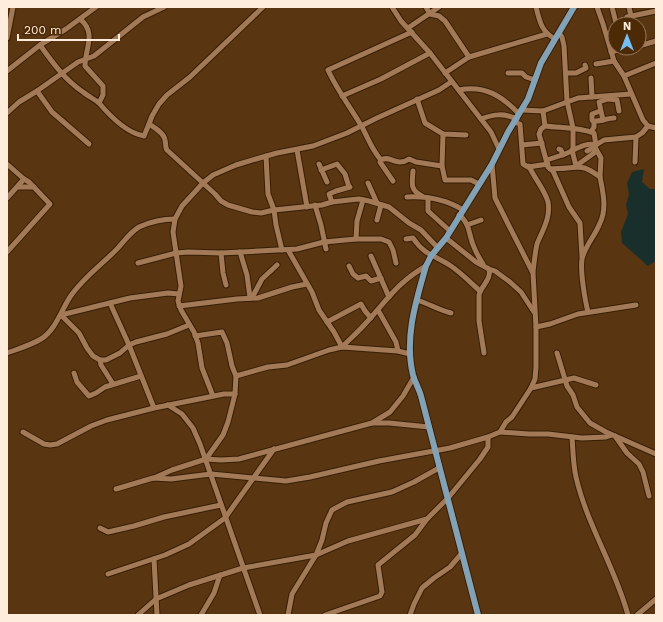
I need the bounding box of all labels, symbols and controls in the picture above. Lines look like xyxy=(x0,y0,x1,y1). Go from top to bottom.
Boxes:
scale bar xyxy=(18,16,119,42)
north arrow xyxy=(607,16,647,56)
text: N xyxy=(623,20,631,33)
text: 200 m xyxy=(24,23,61,37)

